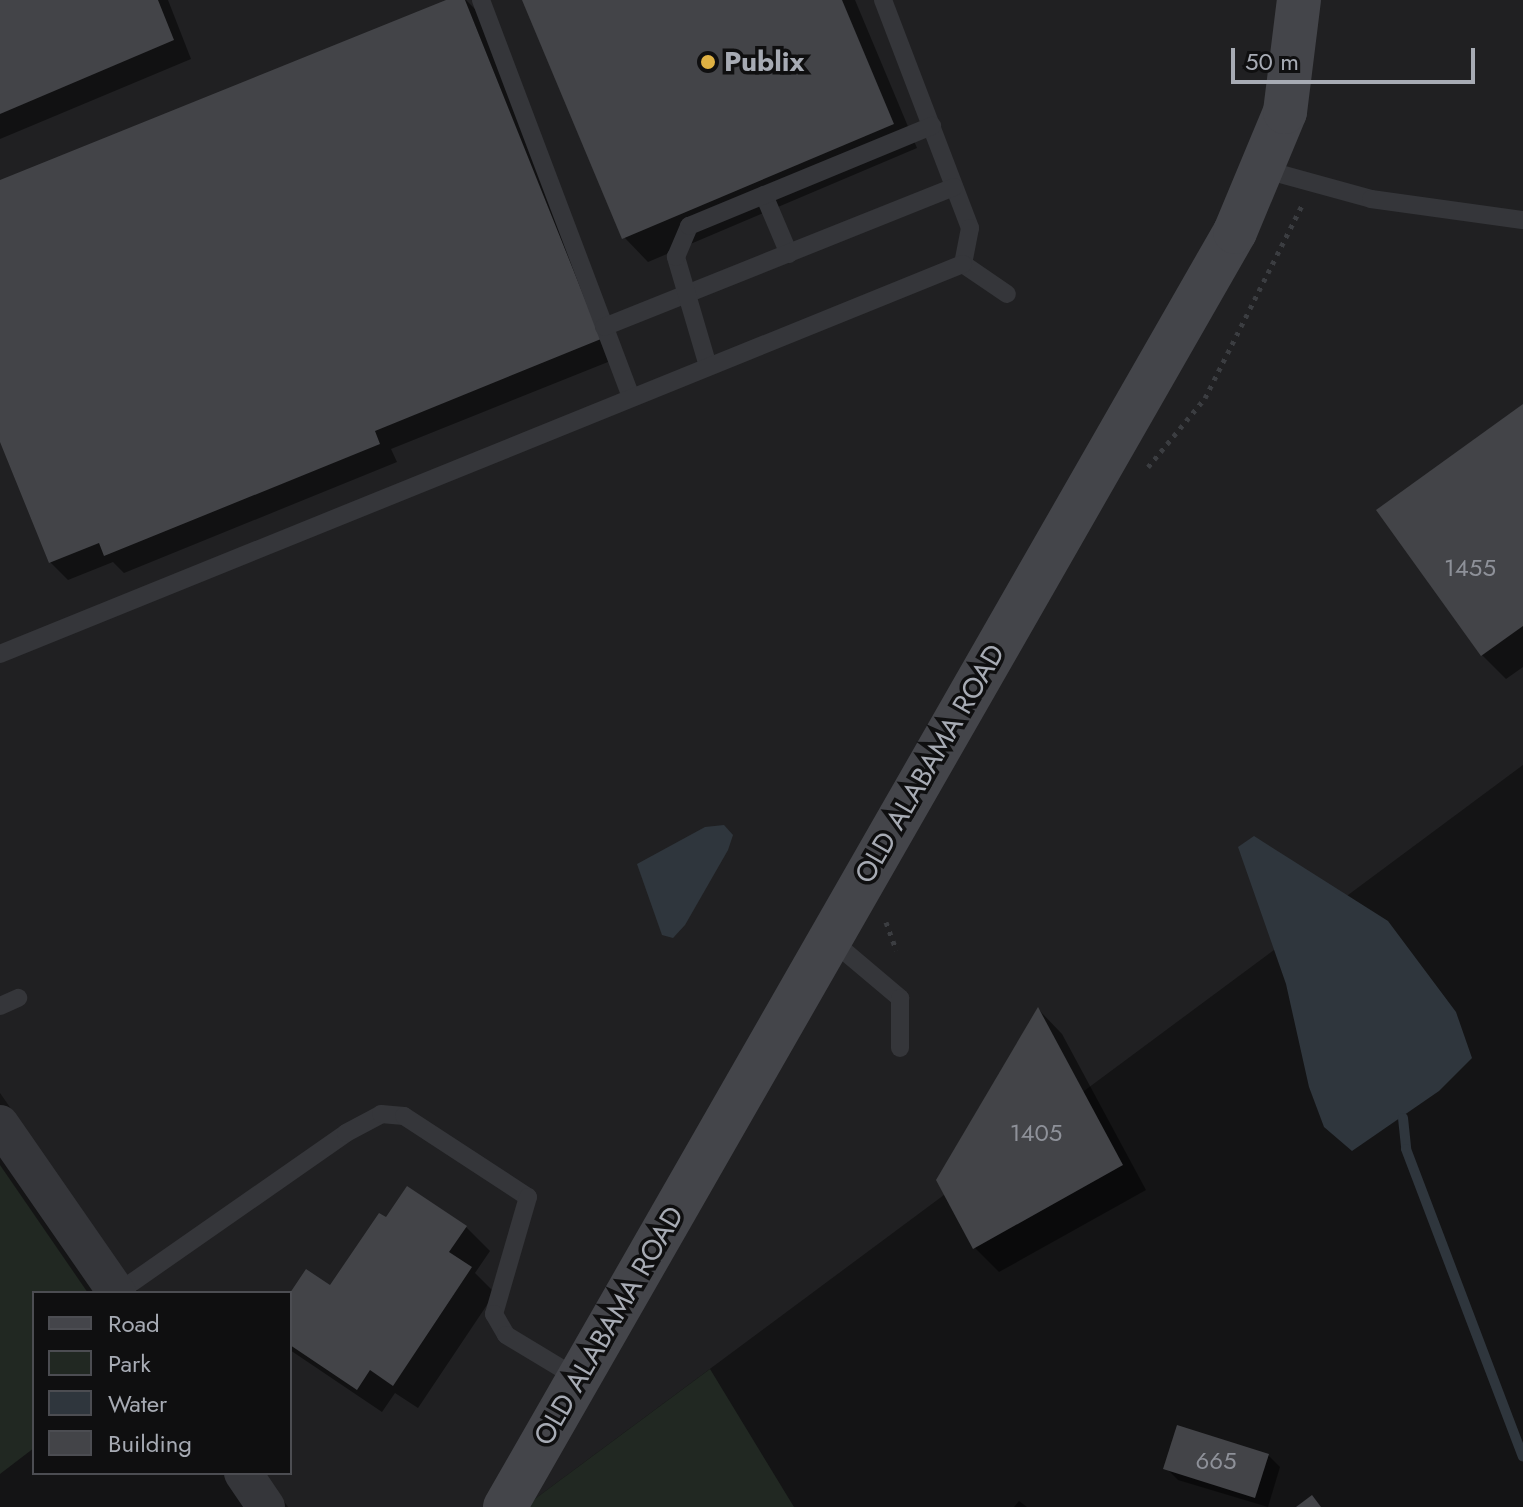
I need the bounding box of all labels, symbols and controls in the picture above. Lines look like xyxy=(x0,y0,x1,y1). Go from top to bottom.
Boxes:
scale bar xyxy=(1235,32,1479,82)
text: 50 m xyxy=(1245,44,1299,79)
place label: Publix xyxy=(724,45,804,79)
marker: Publix xyxy=(699,53,717,71)
house number: 1455 xyxy=(1444,554,1496,582)
street label: OLD ALABAMA ROAD xyxy=(848,639,1012,889)
house number: 1405 xyxy=(1010,1119,1062,1147)
street label: OLD ALABAMA ROAD xyxy=(527,1201,691,1451)
legend xyxy=(32,1291,292,1475)
text: Road xyxy=(108,1306,160,1341)
text: Park xyxy=(108,1346,151,1381)
text: Water xyxy=(108,1386,167,1421)
text: Building xyxy=(108,1426,192,1461)
house number: 665 xyxy=(1195,1447,1237,1475)

